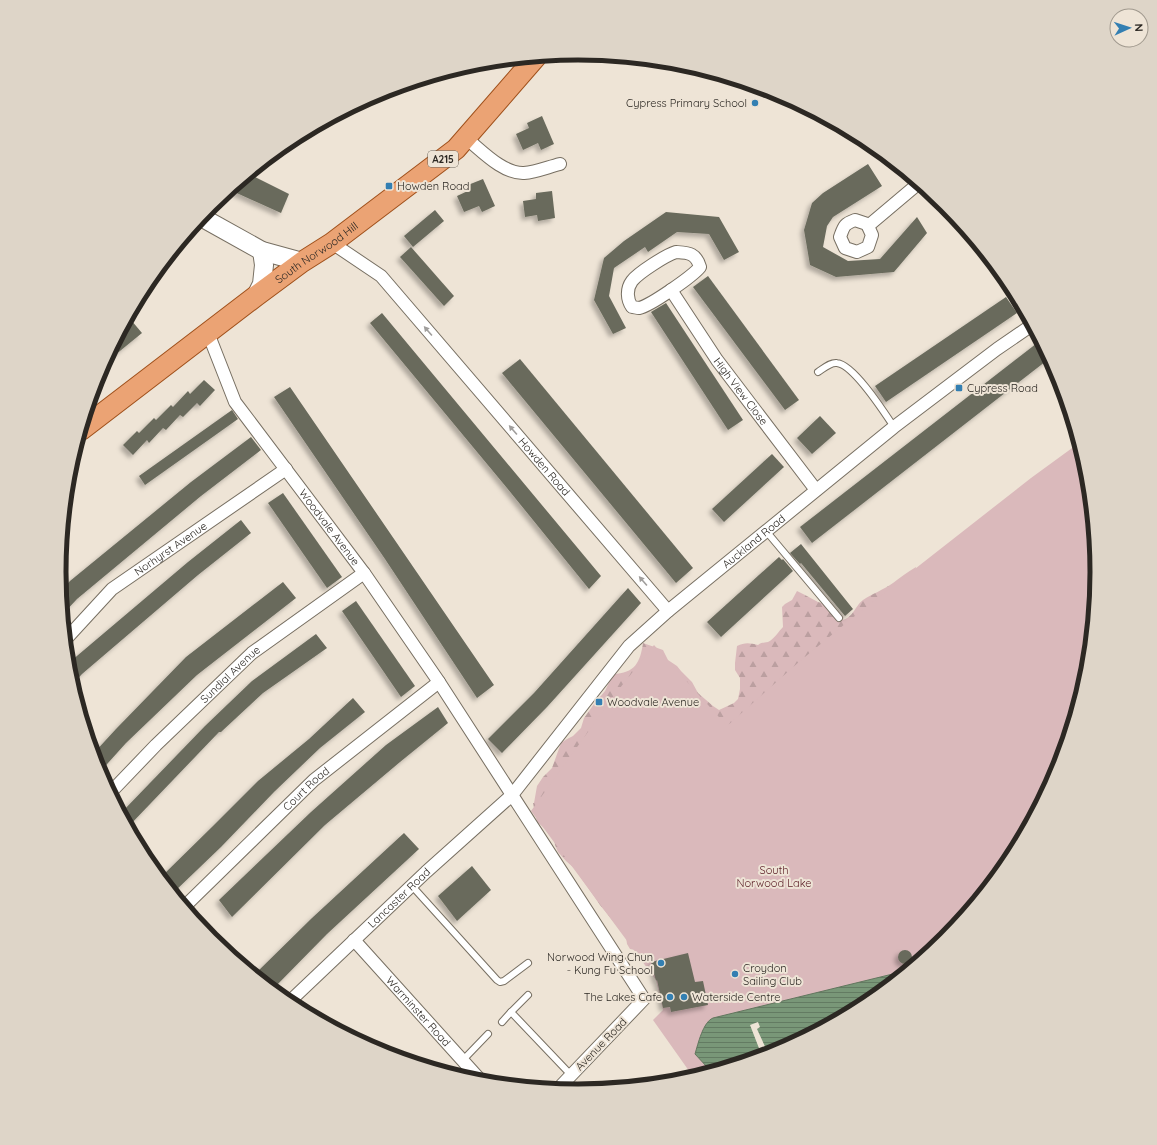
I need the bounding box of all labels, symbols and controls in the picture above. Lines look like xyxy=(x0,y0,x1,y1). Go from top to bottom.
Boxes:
north arrow xyxy=(1109,8,1149,48)
text: N xyxy=(1132,23,1146,32)
place label: Cypress Primary School xyxy=(626,96,747,110)
marker: Cypress Primary School xyxy=(750,98,760,108)
road number: A215 xyxy=(428,151,458,167)
place label: Howden Road xyxy=(397,179,469,193)
marker: Howden Road xyxy=(384,181,394,191)
street label: South Norwood Hill xyxy=(272,219,361,286)
one-way arrow xyxy=(423,326,432,336)
street label: High View Close xyxy=(711,355,771,428)
place label: Cypress Road xyxy=(967,381,1038,395)
marker: Cypress Road xyxy=(954,383,964,393)
one-way arrow xyxy=(508,424,517,435)
street label: Howden Road xyxy=(515,434,573,499)
street label: Woodvale Avenue xyxy=(296,486,363,568)
street label: Auckland Road xyxy=(719,511,788,571)
street label: Norhyrst Avenue xyxy=(131,519,210,579)
one-way arrow xyxy=(638,576,647,587)
street label: Sundial Avenue xyxy=(197,642,263,706)
place label: Woodvale Avenue xyxy=(607,695,699,709)
marker: Woodvale Avenue xyxy=(594,697,604,707)
street label: Court Road xyxy=(280,764,332,814)
park label: South Norwood Lake xyxy=(736,863,812,890)
street label: Lancaster Road xyxy=(365,865,433,931)
place label: Norwood Wing Chun - Kung Fu School xyxy=(547,950,653,977)
marker: Norwood Wing Chun - Kung Fu School xyxy=(656,958,666,968)
place label: Croydon Sailing Club xyxy=(743,961,802,988)
marker: Croydon Sailing Club xyxy=(730,969,740,979)
street label: Warminster Road xyxy=(383,973,454,1049)
place label: The Lakes Cafe xyxy=(584,990,662,1004)
place label: Waterside Centre xyxy=(692,990,780,1004)
marker: The Lakes Cafe xyxy=(665,992,675,1002)
marker: Waterside Centre xyxy=(679,992,689,1002)
street label: Avenue Road xyxy=(572,1015,630,1073)

